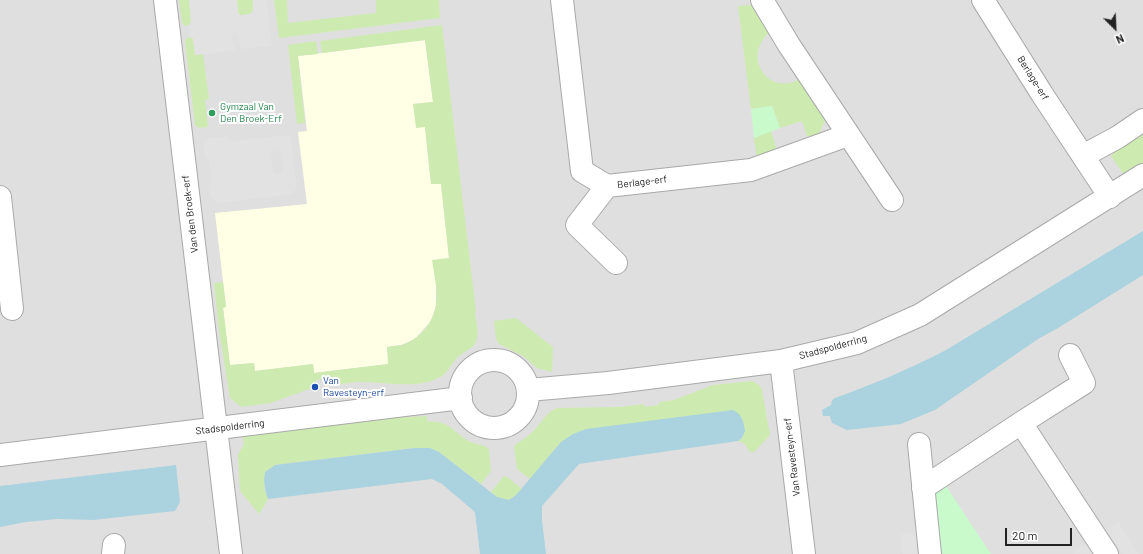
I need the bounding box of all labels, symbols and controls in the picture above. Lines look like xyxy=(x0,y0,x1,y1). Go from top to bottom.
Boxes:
north arrow xyxy=(1095,8,1135,48)
text: N xyxy=(1114,32,1126,47)
street label: Berlage-erf xyxy=(1015,54,1051,102)
place label: Gymzaal Van Den Broek-Erf xyxy=(220,101,282,124)
marker: Gymzaal Van Den Broek-Erf xyxy=(207,108,217,118)
street label: Berlage-erf xyxy=(616,173,668,191)
street label: Van den Broek-erf xyxy=(179,174,201,254)
street label: Stadspolderring xyxy=(798,332,868,362)
place label: Van Ravesteyn-erf xyxy=(323,375,384,398)
marker: Van Ravesteyn-erf xyxy=(310,382,320,392)
street label: Stadspolderring xyxy=(195,417,265,437)
street label: Van Ravesteyn-erf xyxy=(781,417,803,497)
scale bar xyxy=(1007,520,1074,546)
text: 20 m xyxy=(1012,528,1038,542)

